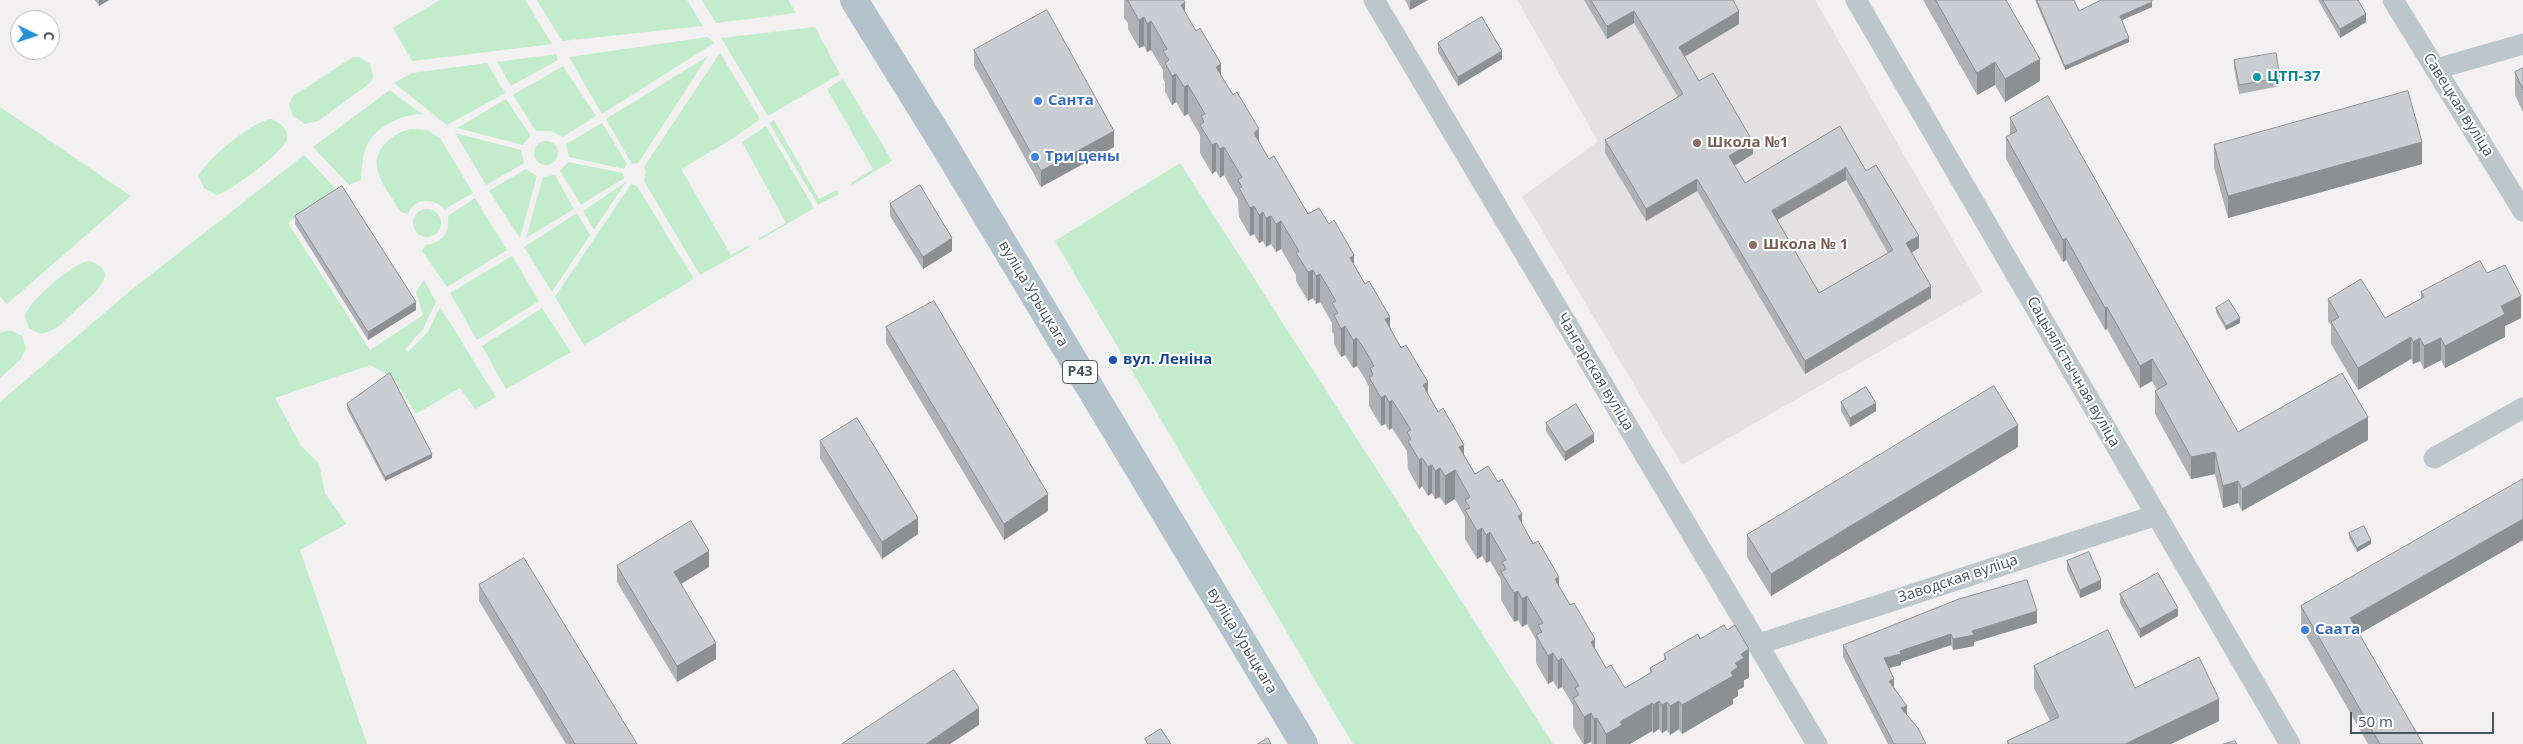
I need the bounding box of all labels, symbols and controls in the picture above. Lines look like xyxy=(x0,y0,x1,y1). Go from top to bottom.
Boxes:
north arrow xyxy=(10,10,60,60)
text: С xyxy=(40,31,59,41)
street label: Савецкая вуліца xyxy=(2419,50,2497,160)
place label: ЦТП-37 xyxy=(2267,68,2321,86)
marker: ЦТП-37 xyxy=(2251,71,2263,83)
place label: Санта xyxy=(1048,92,1094,110)
marker: Санта xyxy=(1032,95,1044,107)
place label: Школа №1 xyxy=(1707,134,1788,152)
marker: Школа №1 xyxy=(1691,137,1703,149)
place label: Три цены xyxy=(1045,148,1120,166)
marker: Три цены xyxy=(1029,151,1041,163)
place label: Школа № 1 xyxy=(1763,236,1848,254)
street label: вуліца Урыцкага xyxy=(994,238,1072,350)
marker: Школа № 1 xyxy=(1747,239,1759,251)
street label: Сацыялістычная вуліца xyxy=(2023,294,2123,450)
street label: Чангарская вуліца xyxy=(1553,310,1637,434)
place label: вул. Леніна xyxy=(1123,351,1212,369)
marker: вул. Леніна xyxy=(1107,354,1119,366)
road number: Р43 xyxy=(1062,361,1098,384)
street label: Заводская вуліца xyxy=(1896,551,2020,607)
street label: вуліца Урыцкага xyxy=(1203,585,1281,697)
place label: Саата xyxy=(2315,621,2360,639)
marker: Саата xyxy=(2299,624,2311,636)
scale bar xyxy=(2353,702,2497,734)
text: 50 m xyxy=(2358,711,2393,731)

